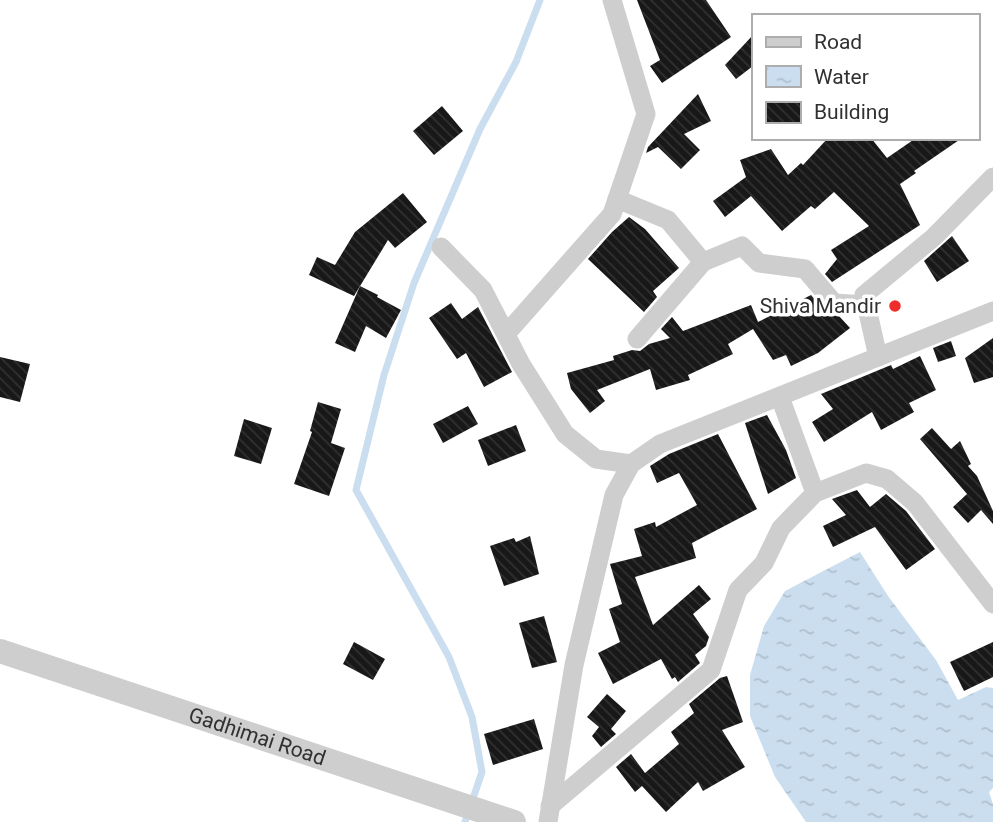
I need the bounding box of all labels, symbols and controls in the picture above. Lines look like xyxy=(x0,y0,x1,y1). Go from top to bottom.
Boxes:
legend xyxy=(752,14,979,140)
text: Road xyxy=(814,30,862,54)
text: Water xyxy=(814,65,869,89)
text: Building xyxy=(814,100,889,124)
place label: Shiva Mandir xyxy=(760,294,881,318)
marker: Shiva Mandir xyxy=(887,298,903,314)
street label: Gadhimai Road xyxy=(186,703,329,770)

